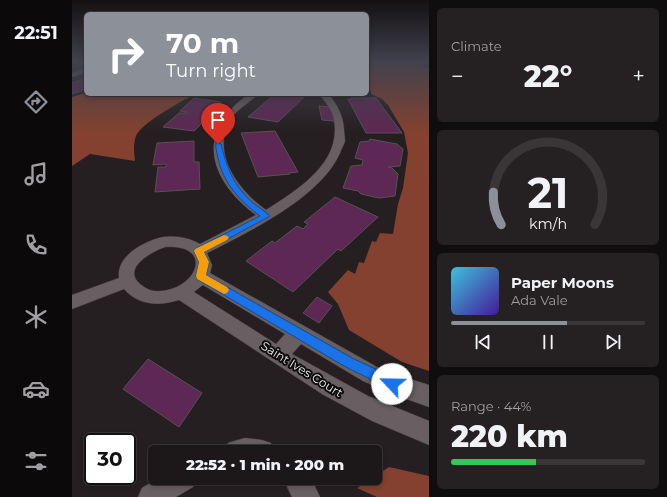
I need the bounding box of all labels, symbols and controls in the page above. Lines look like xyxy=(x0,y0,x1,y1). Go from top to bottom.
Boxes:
text: 22:51 xyxy=(14,22,58,44)
text: 70 m xyxy=(166,26,239,60)
icon: right xyxy=(100,28,152,80)
text: Climate xyxy=(451,38,502,54)
text: 22° xyxy=(524,58,572,95)
text: Turn right xyxy=(166,60,256,82)
text: − xyxy=(451,63,464,90)
text: + xyxy=(632,63,645,90)
icon: directions xyxy=(22,88,50,116)
pin xyxy=(201,103,235,144)
icon: arrive xyxy=(207,109,229,131)
icon: music xyxy=(22,160,50,188)
text: 21 xyxy=(528,168,568,218)
text: km/h xyxy=(529,215,567,233)
icon: phone xyxy=(22,231,50,259)
text: Paper Moons xyxy=(511,273,614,292)
text: Ada Vale xyxy=(511,292,568,308)
icon: climate xyxy=(22,303,50,331)
icon: previous xyxy=(472,331,494,353)
icon: pause xyxy=(537,331,559,353)
icon: next xyxy=(602,331,624,353)
street label: Saint Ives Court xyxy=(258,338,346,400)
position arrow xyxy=(371,363,413,405)
icon: car xyxy=(22,375,50,403)
text: Range · 44% xyxy=(451,398,531,414)
text: 220 km xyxy=(451,418,568,455)
speed limit sign: 30 xyxy=(84,433,136,485)
icon: filters xyxy=(22,447,50,475)
text: 22:52 · 1 min · 200 m xyxy=(186,455,344,474)

